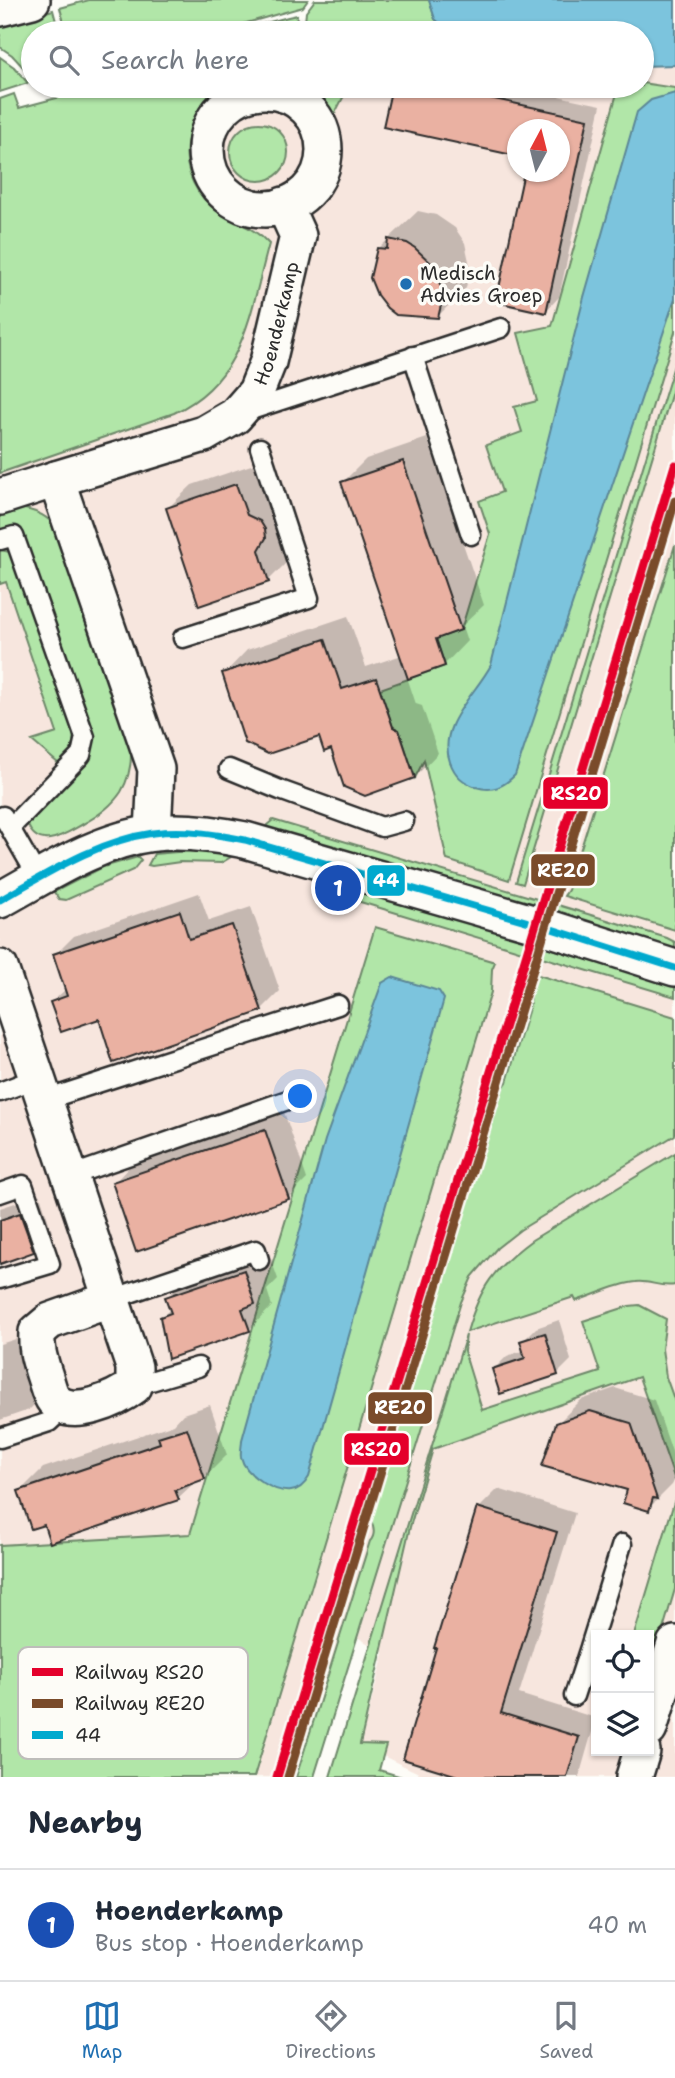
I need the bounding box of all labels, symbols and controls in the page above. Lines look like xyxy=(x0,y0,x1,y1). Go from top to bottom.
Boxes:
search box xyxy=(21,21,654,98)
icon: search xyxy=(45,41,83,79)
text: Search here xyxy=(101,42,250,77)
north arrow xyxy=(507,119,570,182)
street label: Hoenderkamp xyxy=(247,259,304,389)
place label: Medisch Advies Groep xyxy=(420,261,542,308)
marker: Medisch Advies Groep xyxy=(398,276,414,292)
line badge: RS20 xyxy=(542,776,609,810)
text: RS20 xyxy=(551,781,601,806)
line badge: RE20 xyxy=(530,853,596,887)
text: RE20 xyxy=(537,858,589,883)
pin: 1 xyxy=(315,862,361,914)
line badge: 44 xyxy=(366,864,406,897)
text: 44 xyxy=(373,868,400,893)
your location xyxy=(283,1079,317,1113)
line badge: RE20 xyxy=(367,1391,433,1425)
text: RE20 xyxy=(374,1395,426,1420)
line badge: RS20 xyxy=(343,1432,410,1466)
text: RS20 xyxy=(351,1437,401,1462)
map controls xyxy=(591,1630,654,1756)
button: locate xyxy=(591,1630,654,1693)
legend xyxy=(18,1647,248,1759)
text: Railway RS20 xyxy=(75,1660,204,1685)
text: Railway RE20 xyxy=(75,1691,205,1716)
button: layers xyxy=(591,1693,654,1756)
text: 44 xyxy=(75,1723,101,1748)
text: Nearby xyxy=(28,1802,143,1843)
text: Hoenderkamp xyxy=(95,1893,283,1928)
text: 1 xyxy=(46,1910,56,1940)
text: 40 m xyxy=(587,1910,647,1940)
text: Bus stop · Hoenderkamp xyxy=(95,1928,364,1958)
tab: Map xyxy=(82,1997,122,2064)
tab: Directions xyxy=(286,1997,376,2064)
tab: Saved xyxy=(539,1997,593,2064)

